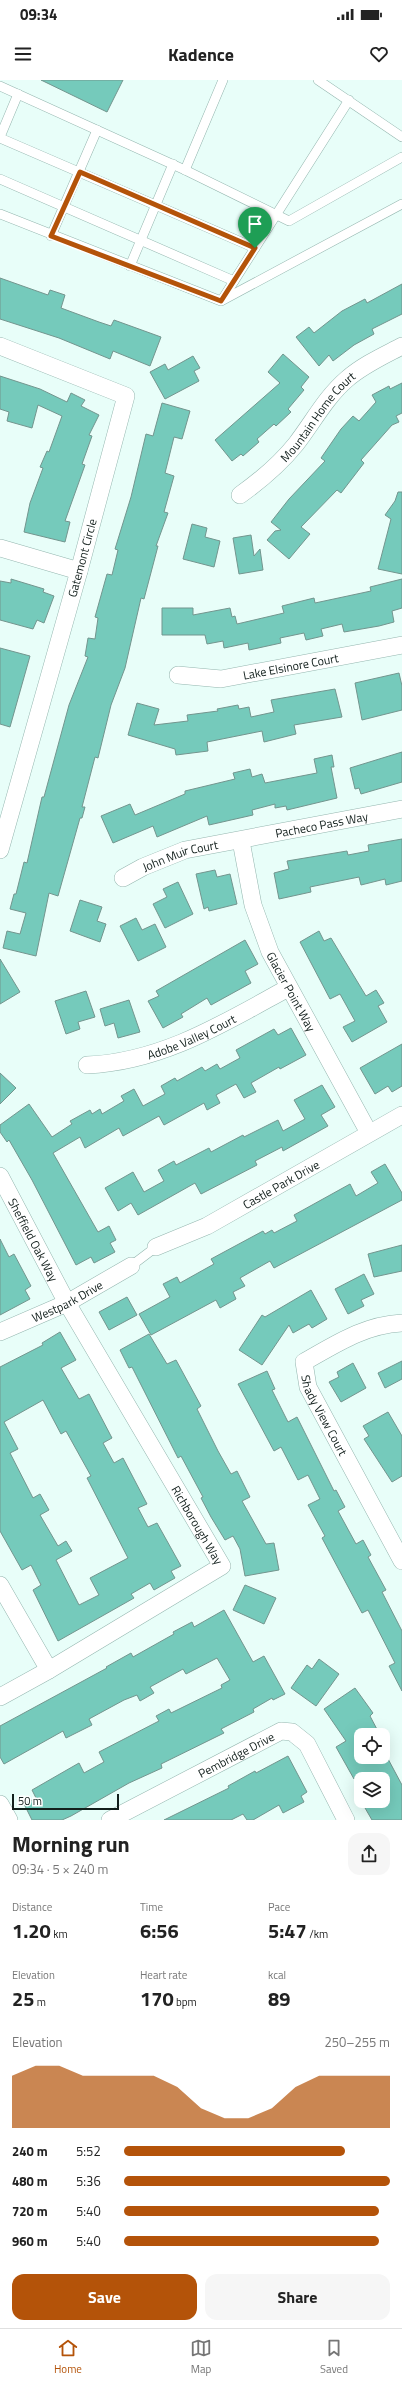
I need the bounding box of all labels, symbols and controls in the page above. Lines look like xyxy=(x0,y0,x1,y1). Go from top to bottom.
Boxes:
text: 09:34 xyxy=(20,3,57,26)
text: Kadence xyxy=(168,41,234,68)
icon: menu xyxy=(12,43,34,65)
icon: heart xyxy=(368,43,390,65)
pin xyxy=(238,207,272,248)
icon: arrive xyxy=(244,213,266,235)
street label: Mountain Home Court xyxy=(275,366,360,466)
street label: Gatemont Circle xyxy=(62,517,102,599)
street label: Lake Elsinore Court xyxy=(241,648,341,684)
street label: Pacheco Pass Way xyxy=(273,806,370,842)
street label: John Muir Court xyxy=(139,834,220,876)
street label: Glacier Point Way xyxy=(262,948,321,1035)
street label: Adobe Valley Court xyxy=(145,1009,240,1064)
street label: Castle Park Drive xyxy=(239,1155,323,1213)
street label: Sheffield Oak Way xyxy=(4,1195,64,1285)
street label: Westpark Drive xyxy=(29,1275,106,1327)
street label: Shady View Court xyxy=(297,1373,353,1459)
street label: Richborough Way xyxy=(167,1482,228,1568)
street label: Pembridge Drive xyxy=(194,1727,278,1782)
map controls xyxy=(354,1728,390,1808)
button: locate xyxy=(354,1728,390,1764)
button: layers xyxy=(354,1772,390,1808)
scale bar xyxy=(12,1792,119,1811)
text: 50 m xyxy=(18,1793,42,1809)
text: Morning run xyxy=(12,1827,130,1861)
button: share xyxy=(348,1833,390,1875)
text: 09:34 · 5 × 240 m xyxy=(12,1859,108,1879)
text: Distance xyxy=(12,1899,52,1915)
text: Time xyxy=(140,1899,163,1915)
text: Pace xyxy=(268,1899,290,1915)
text: 1.20 xyxy=(12,1915,51,1946)
text: 6:56 xyxy=(140,1915,179,1946)
text: 5:47 xyxy=(268,1915,307,1946)
text: km xyxy=(51,1926,68,1942)
text: /km xyxy=(307,1926,328,1942)
text: Elevation xyxy=(12,1967,55,1983)
text: Heart rate xyxy=(140,1967,187,1983)
text: kcal xyxy=(268,1967,286,1983)
text: 25 xyxy=(12,1983,34,2014)
text: 170 xyxy=(140,1983,174,2014)
text: 89 xyxy=(268,1983,290,2014)
text: m xyxy=(34,1994,46,2010)
text: bpm xyxy=(174,1994,197,2010)
text: Elevation xyxy=(12,2032,63,2052)
text: 250–255 m xyxy=(324,2032,390,2052)
text: 240 m xyxy=(12,2141,48,2161)
text: 5:52 xyxy=(76,2141,101,2161)
text: 480 m xyxy=(12,2171,48,2191)
text: 5:36 xyxy=(76,2171,101,2191)
text: 720 m xyxy=(12,2201,48,2221)
text: 5:40 xyxy=(76,2201,101,2221)
text: 960 m xyxy=(12,2231,48,2251)
text: 5:40 xyxy=(76,2231,101,2251)
button: Save xyxy=(12,2274,197,2320)
button: Share xyxy=(205,2274,390,2320)
tab: Home xyxy=(54,2337,82,2377)
tab: Map xyxy=(190,2337,212,2377)
tab: Saved xyxy=(320,2337,348,2377)

